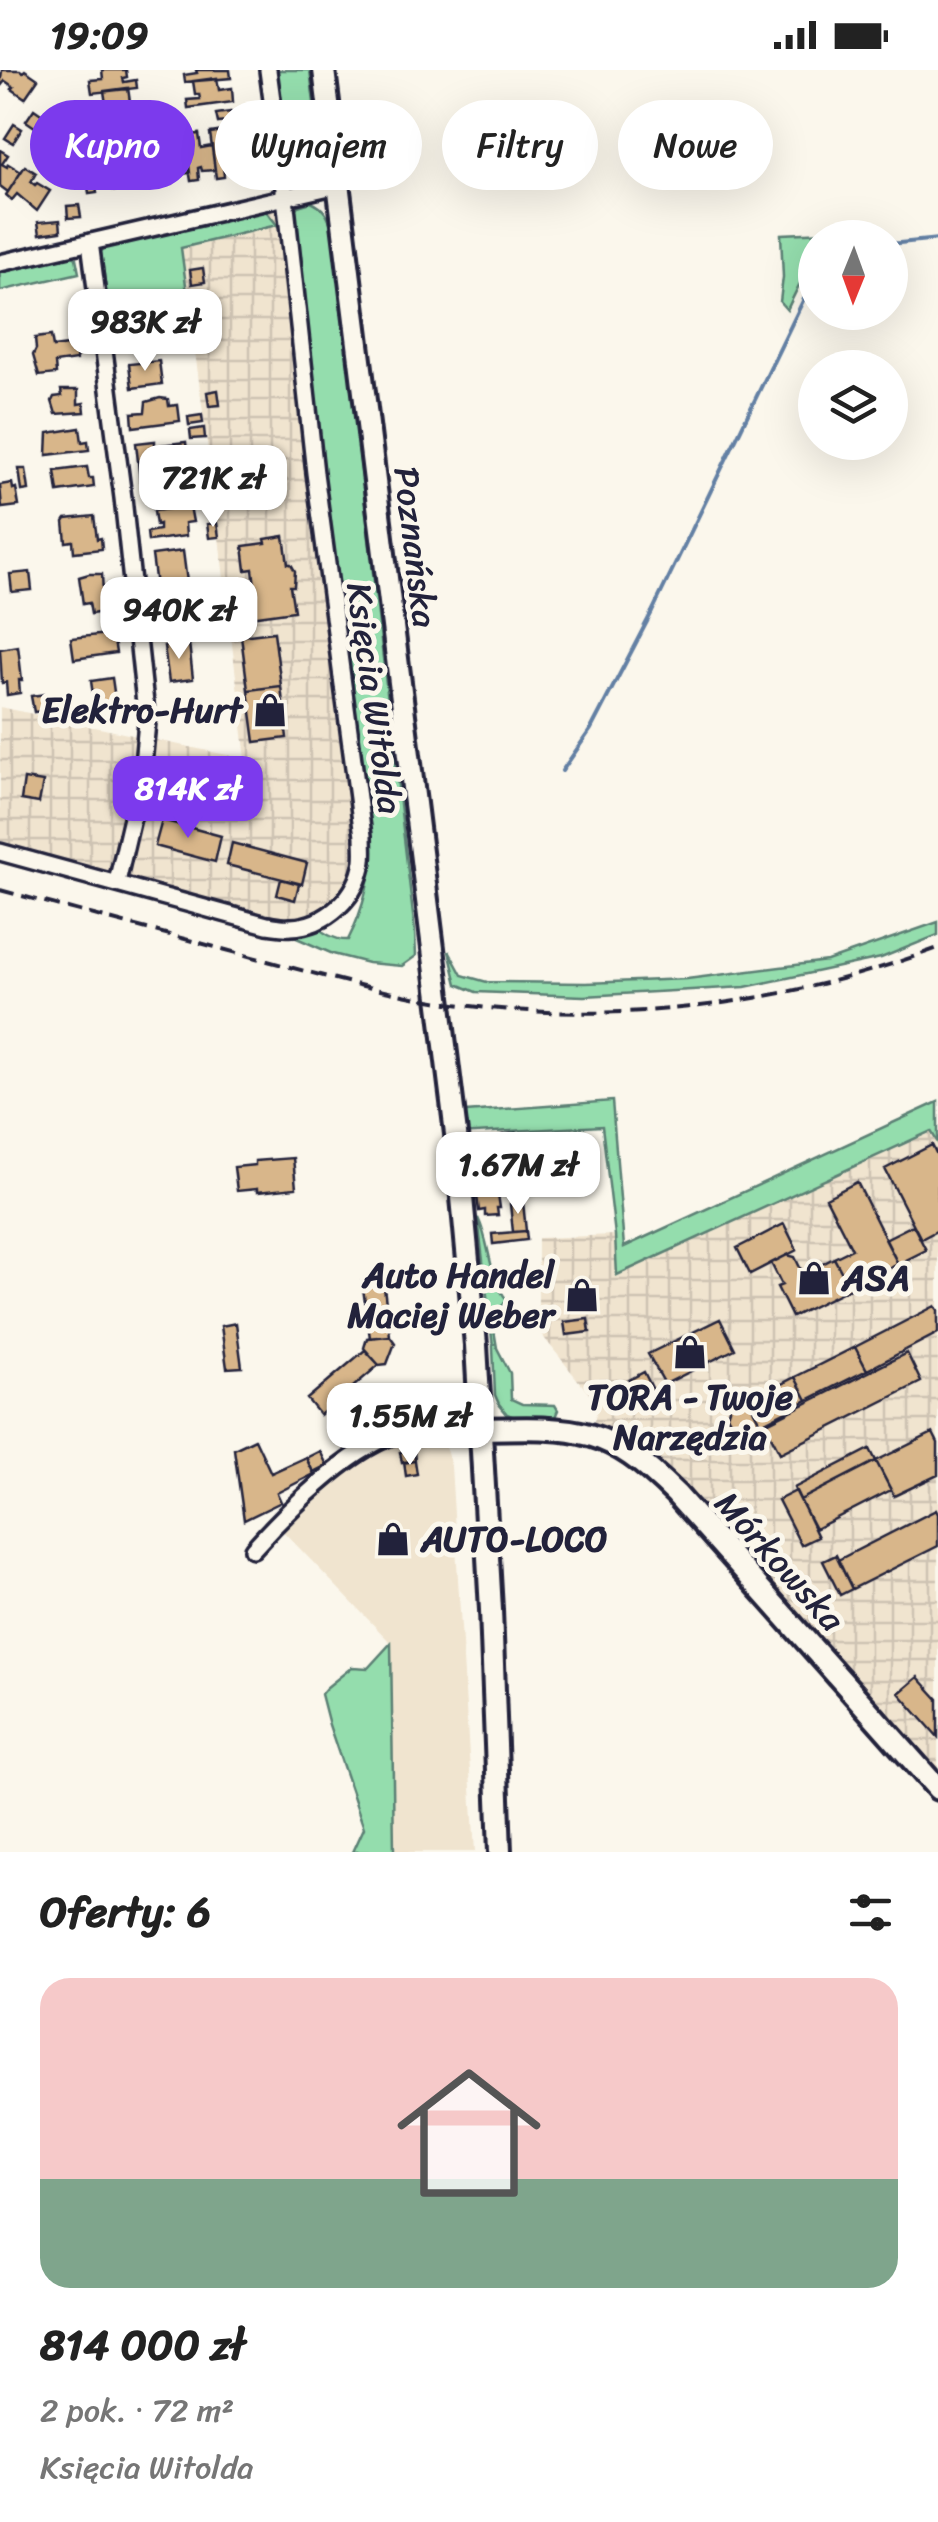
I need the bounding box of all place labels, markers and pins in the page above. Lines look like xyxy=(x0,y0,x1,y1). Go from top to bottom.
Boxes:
pin: 983K zł xyxy=(53,289,237,374)
pin: 721K zł xyxy=(121,445,305,530)
pin: 940K zł xyxy=(87,577,271,662)
place label: Elektro-Hurt xyxy=(42,679,244,741)
shop icon: Elektro-Hurt xyxy=(251,691,289,729)
pin: 814K zł xyxy=(96,756,280,841)
pin: 1.67M zł xyxy=(415,1132,621,1217)
place label: Auto Handel Maciej Weber xyxy=(346,1244,557,1346)
place label: ASA xyxy=(840,1247,910,1309)
shop icon: ASA xyxy=(795,1259,833,1297)
shop icon: Auto Handel Maciej Weber xyxy=(563,1276,601,1314)
shop icon: TORA - Twoje Narzędzia xyxy=(671,1333,709,1371)
place label: TORA - Twoje Narzędzia xyxy=(587,1366,793,1468)
pin: 1.55M zł xyxy=(307,1383,513,1468)
place label: AUTO-LOCO xyxy=(419,1508,608,1570)
shop icon: AUTO-LOCO xyxy=(374,1520,412,1558)

